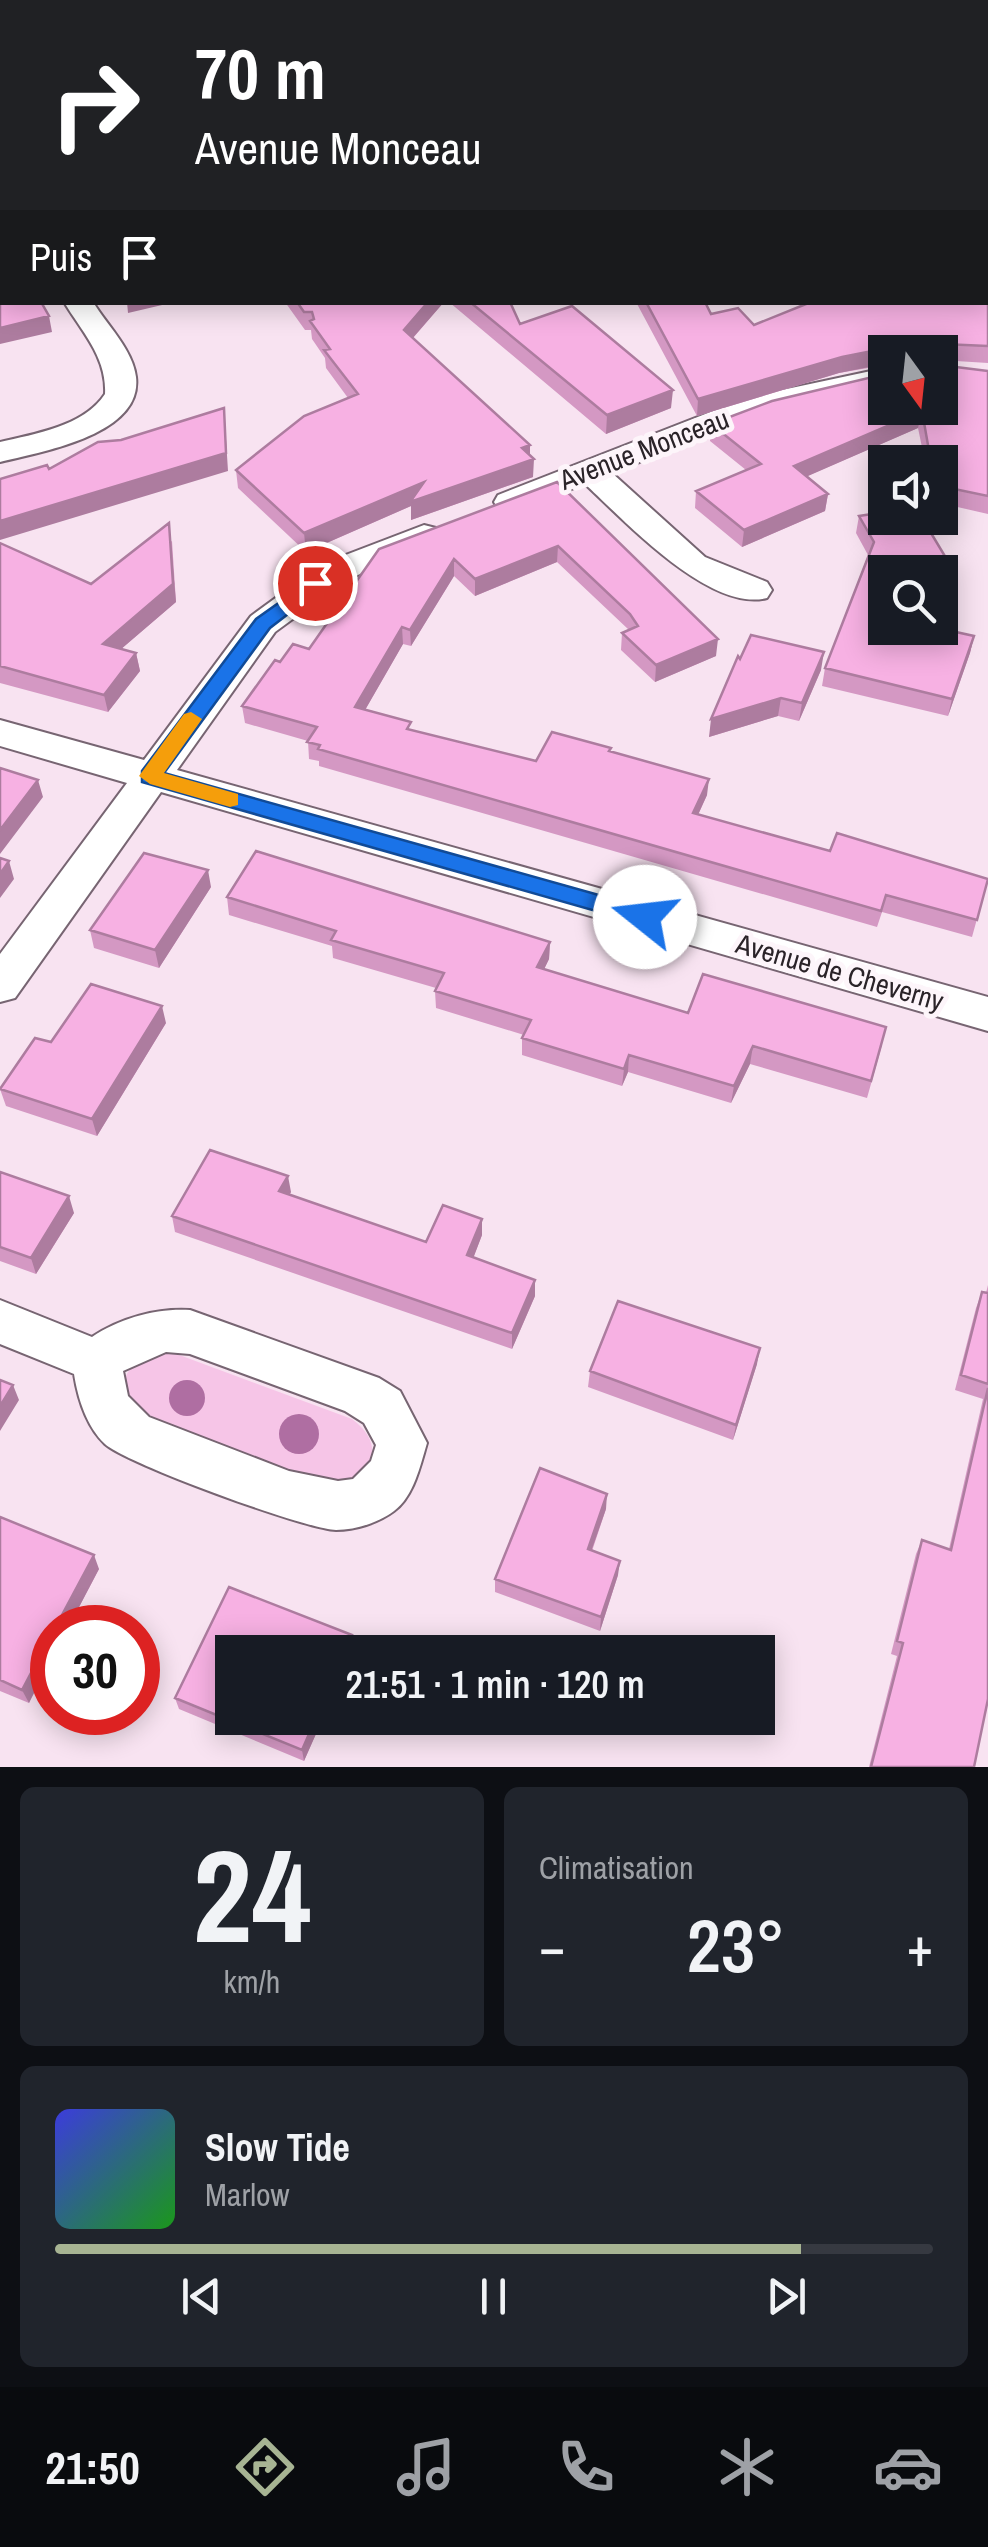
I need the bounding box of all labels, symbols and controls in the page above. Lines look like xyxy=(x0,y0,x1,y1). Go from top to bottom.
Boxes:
text: 70 m xyxy=(195,27,326,121)
icon: right xyxy=(30,40,160,170)
text: Avenue Monceau xyxy=(195,117,482,178)
icon: arrive xyxy=(112,230,167,285)
text: Puis xyxy=(30,232,92,283)
north arrow xyxy=(868,335,958,425)
map controls xyxy=(868,335,958,645)
street label: Avenue Monceau xyxy=(553,399,734,499)
button: sound xyxy=(868,445,958,535)
pin xyxy=(273,541,358,626)
button: search xyxy=(868,555,958,645)
icon: arrive xyxy=(288,556,343,611)
position arrow xyxy=(593,865,697,969)
street label: Avenue de Cheverny xyxy=(731,924,949,1020)
speed limit sign: 30 xyxy=(30,1605,160,1735)
text: 21:51 · 1 min · 120 m xyxy=(345,1659,645,1710)
text: 24 xyxy=(193,1807,311,1983)
text: Climatisation xyxy=(539,1846,694,1889)
text: 23° xyxy=(687,1894,785,1995)
text: − xyxy=(539,1909,565,1983)
text: + xyxy=(907,1909,933,1983)
text: km/h xyxy=(224,1960,280,2003)
text: Slow Tide xyxy=(205,2122,350,2173)
text: Marlow xyxy=(205,2173,290,2216)
icon: previous xyxy=(174,2269,229,2324)
icon: pause xyxy=(466,2269,521,2324)
icon: next xyxy=(759,2269,814,2324)
icon: directions xyxy=(230,2432,300,2502)
icon: music xyxy=(391,2432,461,2502)
icon: phone xyxy=(551,2432,621,2502)
icon: climate xyxy=(712,2432,782,2502)
icon: car xyxy=(873,2432,943,2502)
text: 21:50 xyxy=(45,2437,140,2498)

